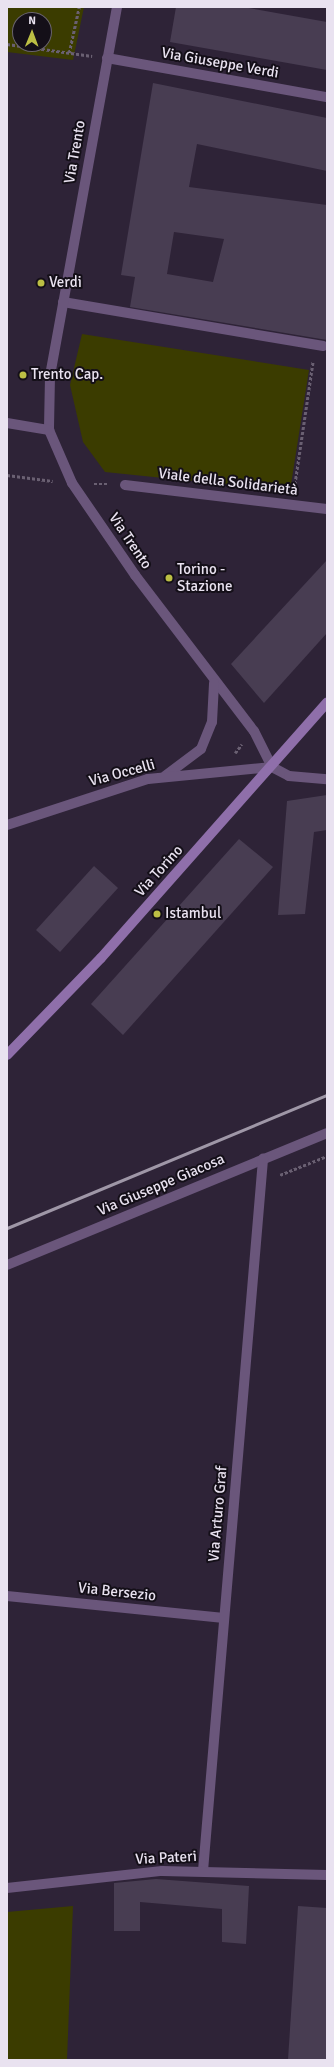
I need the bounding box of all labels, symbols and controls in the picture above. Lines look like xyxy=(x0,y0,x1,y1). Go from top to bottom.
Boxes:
north arrow xyxy=(12,12,52,52)
text: N xyxy=(28,14,36,27)
street label: Via Giuseppe Verdi xyxy=(160,44,280,82)
street label: Via Trento xyxy=(61,119,89,185)
place label: Verdi xyxy=(49,274,82,292)
marker: Verdi xyxy=(36,278,46,288)
place label: Trento Cap. xyxy=(31,366,103,384)
marker: Trento Cap. xyxy=(18,370,28,380)
street label: Viale della Solidarietà xyxy=(157,464,299,500)
street label: Via Trento xyxy=(105,509,155,573)
place label: Torino - Stazione xyxy=(177,560,232,595)
marker: Torino - Stazione xyxy=(164,573,174,583)
street label: Via Occelli xyxy=(87,756,157,790)
street label: Via Torino xyxy=(131,841,187,901)
place label: Istambul xyxy=(165,905,221,923)
marker: Istambul xyxy=(152,909,162,919)
street label: Via Giuseppe Giacosa xyxy=(95,1150,227,1220)
street label: Via Arturo Graf xyxy=(205,1465,231,1563)
street label: Via Bersezio xyxy=(77,1579,157,1605)
street label: Via Pateri xyxy=(135,1847,197,1869)

